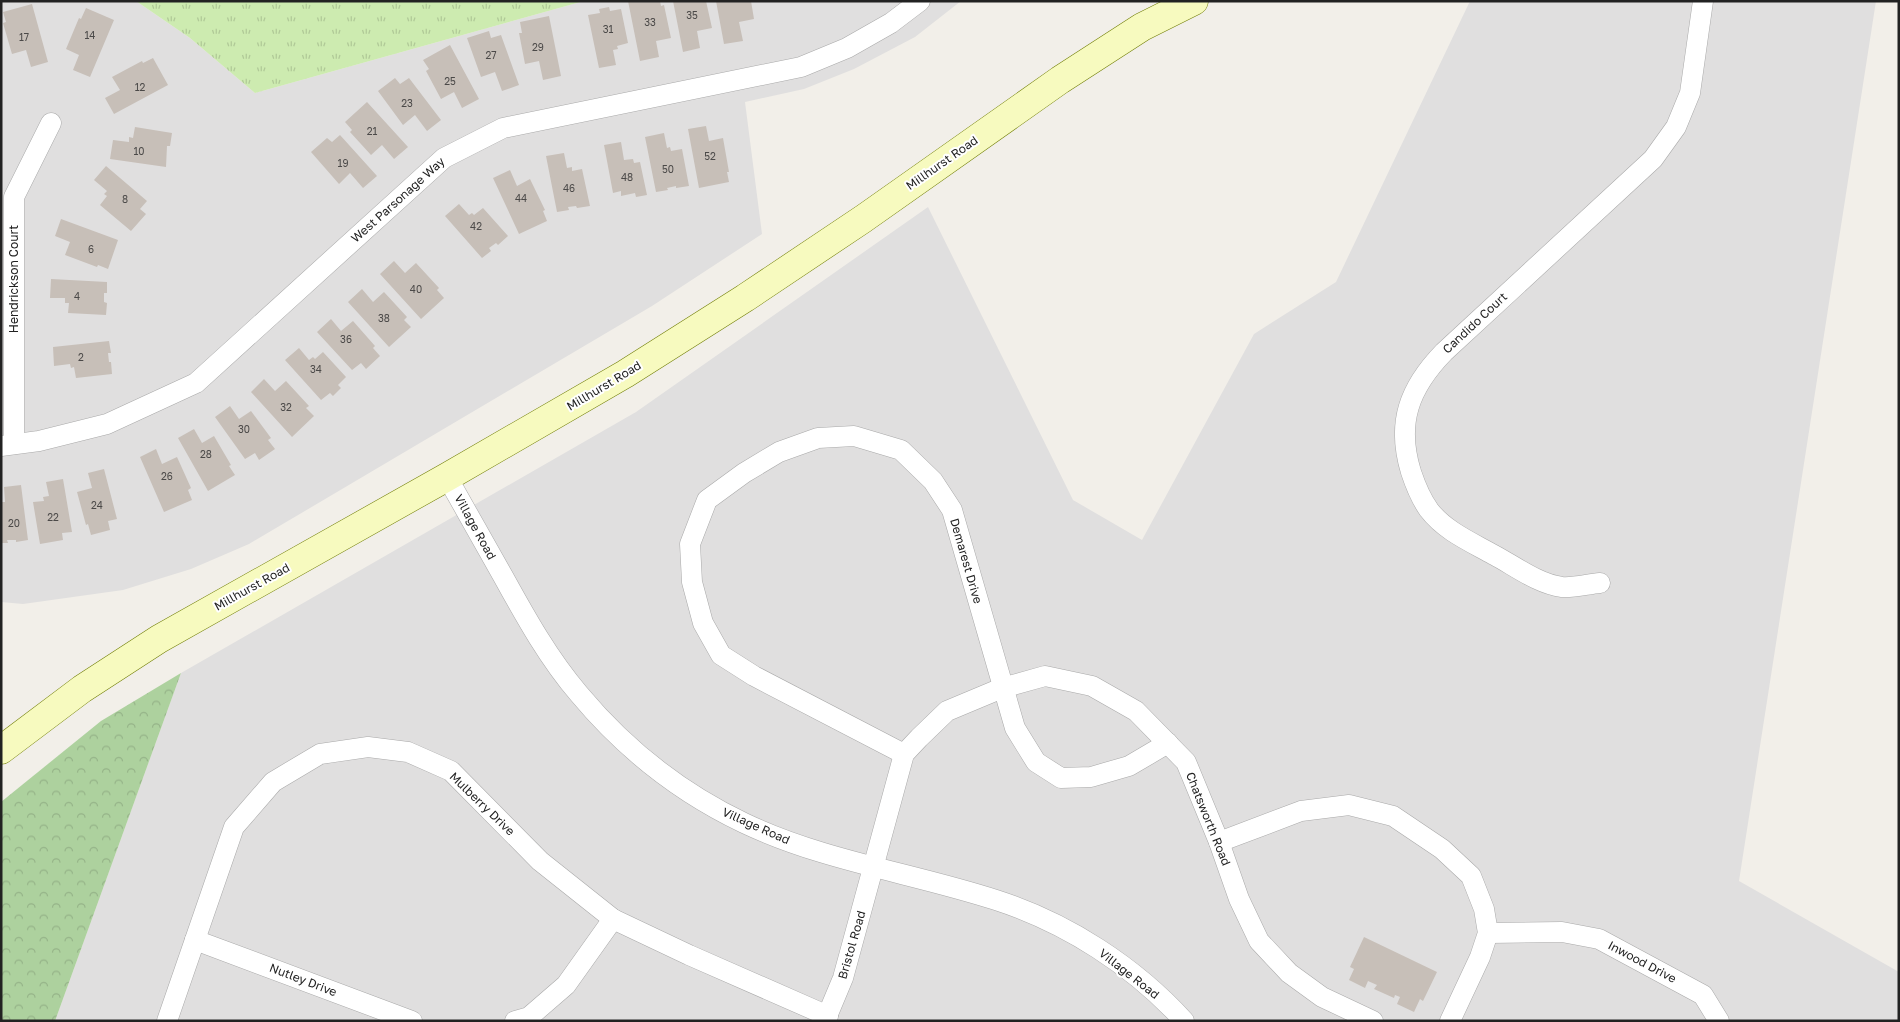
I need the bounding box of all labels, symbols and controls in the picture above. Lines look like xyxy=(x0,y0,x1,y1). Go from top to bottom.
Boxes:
house number: 35 xyxy=(686,9,698,21)
house number: 33 xyxy=(644,16,656,28)
house number: 31 xyxy=(603,23,613,35)
house number: 14 xyxy=(85,29,95,41)
house number: 17 xyxy=(19,31,29,43)
house number: 29 xyxy=(532,41,544,53)
house number: 27 xyxy=(485,49,497,61)
house number: 25 xyxy=(444,75,456,87)
house number: 12 xyxy=(135,81,146,93)
house number: 23 xyxy=(401,97,413,109)
house number: 21 xyxy=(367,125,377,137)
street label: Millhurst Road xyxy=(903,132,980,193)
house number: 10 xyxy=(133,145,145,157)
house number: 52 xyxy=(704,150,716,162)
street label: West Parsonage Way xyxy=(348,153,448,246)
house number: 19 xyxy=(338,157,348,169)
house number: 50 xyxy=(662,163,674,175)
house number: 48 xyxy=(621,171,633,183)
house number: 46 xyxy=(563,182,575,194)
house number: 44 xyxy=(515,192,527,204)
house number: 8 xyxy=(122,193,128,205)
house number: 42 xyxy=(470,220,482,232)
street label: Hendrickson Court xyxy=(6,225,21,333)
house number: 6 xyxy=(88,243,94,255)
house number: 40 xyxy=(410,283,422,295)
street label: Candido Court xyxy=(1439,289,1510,356)
house number: 4 xyxy=(74,290,80,302)
house number: 38 xyxy=(378,312,390,324)
house number: 36 xyxy=(340,333,352,345)
house number: 2 xyxy=(78,351,84,363)
street label: Millhurst Road xyxy=(564,357,644,414)
house number: 34 xyxy=(310,363,322,375)
house number: 32 xyxy=(280,401,292,413)
house number: 30 xyxy=(238,423,250,435)
house number: 28 xyxy=(200,448,212,460)
house number: 26 xyxy=(161,470,173,482)
street label: Village Road xyxy=(451,491,500,562)
house number: 24 xyxy=(91,499,103,511)
house number: 22 xyxy=(47,511,59,523)
street label: Demarest Drive xyxy=(947,516,986,605)
house number: 20 xyxy=(8,517,20,529)
street label: Millhurst Road xyxy=(211,560,292,614)
street label: Mulberry Drive xyxy=(447,769,518,839)
street label: Chatsworth Road xyxy=(1183,770,1234,868)
street label: Village Road xyxy=(720,804,792,847)
street label: Bristol Road xyxy=(835,909,868,981)
street label: Inwood Drive xyxy=(1606,937,1679,986)
street label: Village Road xyxy=(1096,945,1162,1002)
street label: Nutley Drive xyxy=(267,960,339,999)

